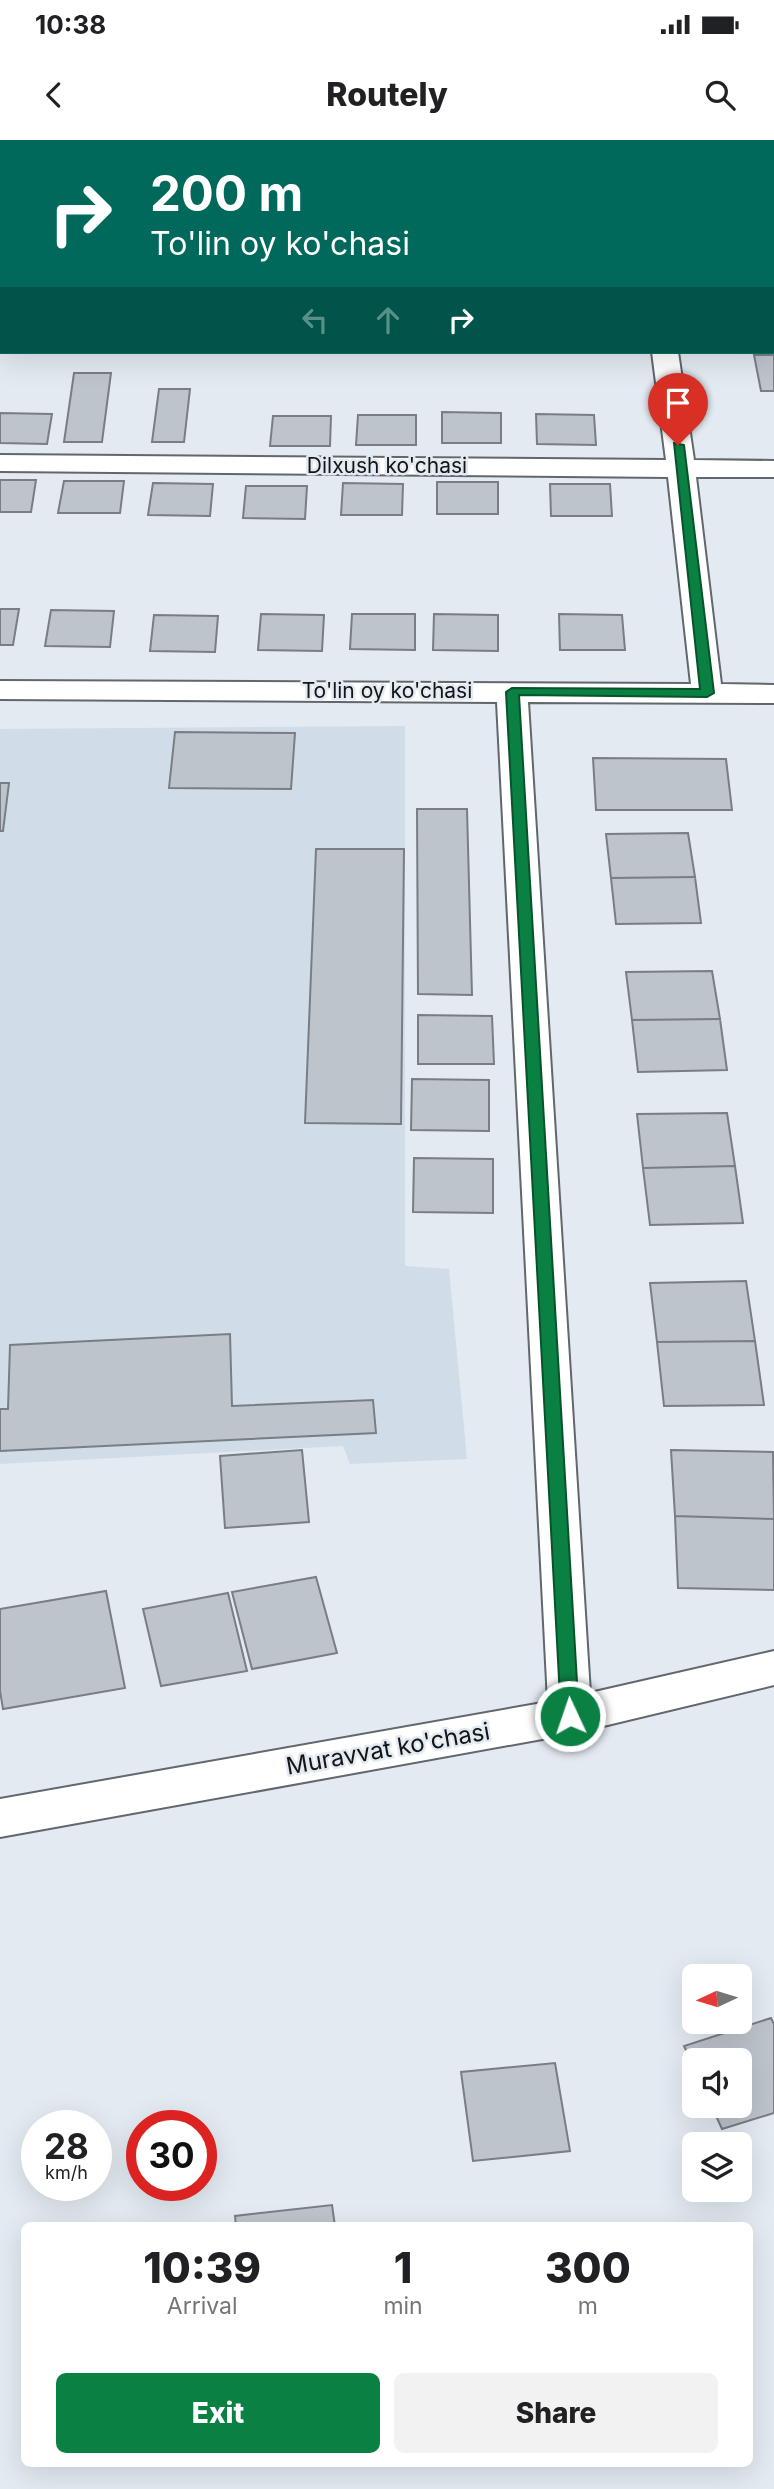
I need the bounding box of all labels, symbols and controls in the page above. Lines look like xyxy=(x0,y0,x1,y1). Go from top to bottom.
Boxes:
text: 10:38 xyxy=(35,9,106,40)
text: Routely xyxy=(326,75,448,114)
icon: back xyxy=(35,76,73,114)
icon: search xyxy=(701,76,739,114)
text: 200 m xyxy=(150,164,303,223)
icon: right xyxy=(35,168,126,259)
text: To'lin oy ko'chasi xyxy=(150,224,410,263)
icon: left xyxy=(296,301,334,339)
icon: ahead xyxy=(369,301,407,339)
icon: right xyxy=(442,301,480,339)
pin xyxy=(648,373,708,445)
icon: arrive xyxy=(659,384,697,422)
street label: Dilxush ko'chasi xyxy=(307,453,467,478)
street label: To'lin oy ko'chasi xyxy=(302,678,472,703)
position arrow xyxy=(533,1679,607,1753)
street label: Muravvat ko'chasi xyxy=(284,1716,492,1781)
north arrow xyxy=(682,1964,752,2034)
map controls xyxy=(682,1964,752,2202)
button: sound xyxy=(682,2048,752,2118)
speed limit sign: 30 xyxy=(126,2110,217,2201)
text: 28 xyxy=(44,2125,89,2167)
button: layers xyxy=(682,2132,752,2202)
text: km/h xyxy=(45,2162,88,2183)
text: 10:39 xyxy=(143,2242,261,2293)
text: 1 xyxy=(394,2242,412,2293)
text: 300 xyxy=(545,2242,631,2293)
text: Arrival xyxy=(167,2292,238,2320)
text: min xyxy=(383,2292,423,2320)
text: m xyxy=(578,2292,598,2320)
button: Exit xyxy=(56,2373,380,2453)
button: Share xyxy=(394,2373,718,2453)

